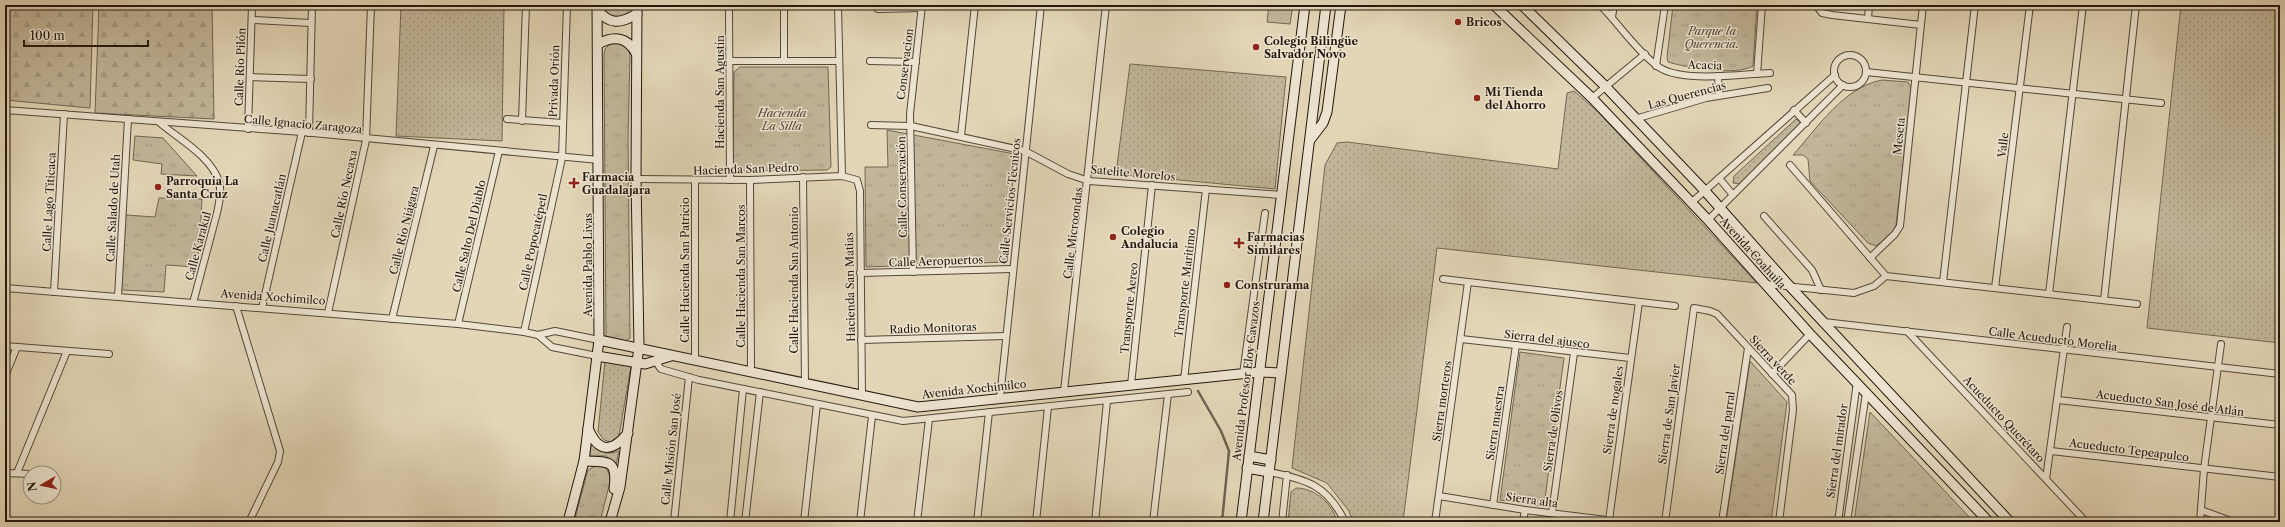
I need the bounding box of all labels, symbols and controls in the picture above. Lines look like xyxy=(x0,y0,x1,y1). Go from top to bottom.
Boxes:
place label: Bricos xyxy=(1466,15,1502,29)
marker: Bricos xyxy=(1453,17,1463,27)
scale bar xyxy=(24,22,148,48)
park label: Parque la Querencia. xyxy=(1684,24,1740,51)
street label: Calle Río Pilón xyxy=(232,27,248,106)
street label: Conservacion xyxy=(894,27,916,101)
text: 100 m xyxy=(30,28,65,43)
place label: Colegio Bilingüe Salvador Novo xyxy=(1264,34,1358,61)
street label: Hacienda San Agustín xyxy=(713,35,727,149)
marker: Colegio Bilingüe Salvador Novo xyxy=(1251,42,1261,52)
street label: Privada Orión xyxy=(546,44,562,118)
street label: Acacia xyxy=(1687,57,1723,73)
street label: Las Querencias xyxy=(1647,78,1728,112)
place label: Mi Tienda del Ahorro xyxy=(1485,85,1546,112)
marker: Mi Tienda del Ahorro xyxy=(1472,93,1482,103)
park label: Hacienda La Silla xyxy=(757,106,807,133)
street label: Calle Ignacio Zaragoza xyxy=(243,112,363,136)
street label: Meseta xyxy=(1890,116,1908,155)
street label: Valle xyxy=(1994,132,2011,159)
street label: Calle Conservación xyxy=(894,136,910,238)
street label: Calle Servicios Técnicos xyxy=(996,137,1024,265)
street label: Calle Río Necaxa xyxy=(328,148,360,239)
street label: Calle Lago Titicaca xyxy=(39,152,59,252)
street label: Calle Salado de Utah xyxy=(103,153,123,262)
street label: Hacienda San Pedro xyxy=(693,160,799,178)
street label: Satelite Morelos xyxy=(1090,162,1176,184)
place label: Farmacia Guadalajara xyxy=(582,170,651,197)
street label: Calle Juanacatlán xyxy=(255,172,289,264)
place label: Parroquia La Santa Cruz xyxy=(166,174,239,201)
street label: Calle Salto Del Diablo xyxy=(449,178,489,294)
marker: Farmacia Guadalajara xyxy=(569,178,579,188)
marker: Parroquia La Santa Cruz xyxy=(153,182,163,192)
street label: Calle Río Niágara xyxy=(386,184,422,276)
street label: Calle Microondas xyxy=(1060,186,1086,280)
street label: Calle Popocatépetl xyxy=(516,191,550,292)
street label: Calle Hacienda San Patricio xyxy=(678,197,692,343)
street label: Calle Hacienda San Marcos xyxy=(734,204,748,348)
street label: Calle Hacienda San Antonio xyxy=(787,206,801,353)
street label: Calle Karakul xyxy=(182,209,214,282)
street label: Avenida Pablo Livas xyxy=(581,213,595,318)
street label: Avenida Coahuila xyxy=(1716,213,1789,292)
place label: Colegio Andalucía xyxy=(1120,224,1179,251)
street label: Transporte Maritimo xyxy=(1171,227,1199,338)
place label: Farmacias Similares xyxy=(1247,230,1305,257)
street label: Hacienda San Matias xyxy=(842,232,858,342)
marker: Colegio Andalucía xyxy=(1108,232,1118,242)
marker: Farmacias Similares xyxy=(1234,238,1244,248)
street label: Calle Aeropuertos xyxy=(888,252,984,270)
street label: Transporte Aereo xyxy=(1117,261,1141,354)
place label: Construrama xyxy=(1235,278,1310,292)
marker: Construrama xyxy=(1222,280,1232,290)
street label: Avenida Xochimilco xyxy=(219,286,326,308)
street label: Avenida Profesor Eloy Cavazos xyxy=(1229,300,1263,463)
street label: Radio Monitoras xyxy=(889,319,977,337)
street label: Calle Acueducto Morelia xyxy=(1988,324,2118,354)
street label: Sierra del ajusco xyxy=(1503,327,1591,351)
street label: Sierra verde xyxy=(1746,332,1800,388)
street label: Sierra morteros xyxy=(1429,359,1455,442)
street label: Sierra de San Javier xyxy=(1655,363,1683,465)
street label: Sierra de nogales xyxy=(1600,365,1626,455)
street label: Acueducto Querétaro xyxy=(1960,372,2048,465)
street label: Avenida Xochimilco xyxy=(920,377,1027,402)
street label: Sierra maestra xyxy=(1483,385,1507,461)
street label: Acueducto San José de Atlán xyxy=(2094,387,2245,419)
street label: Sierra de Olivos xyxy=(1540,389,1566,473)
street label: Sierra del parral xyxy=(1712,390,1738,475)
street label: Calle Misión San José xyxy=(658,392,684,506)
street label: Sierra del mirador xyxy=(1823,403,1851,499)
street label: Acueducto Tepeapulco xyxy=(2067,436,2190,464)
north arrow xyxy=(22,465,62,505)
text: N xyxy=(24,480,40,492)
street label: Sierra alta xyxy=(1505,489,1559,511)

